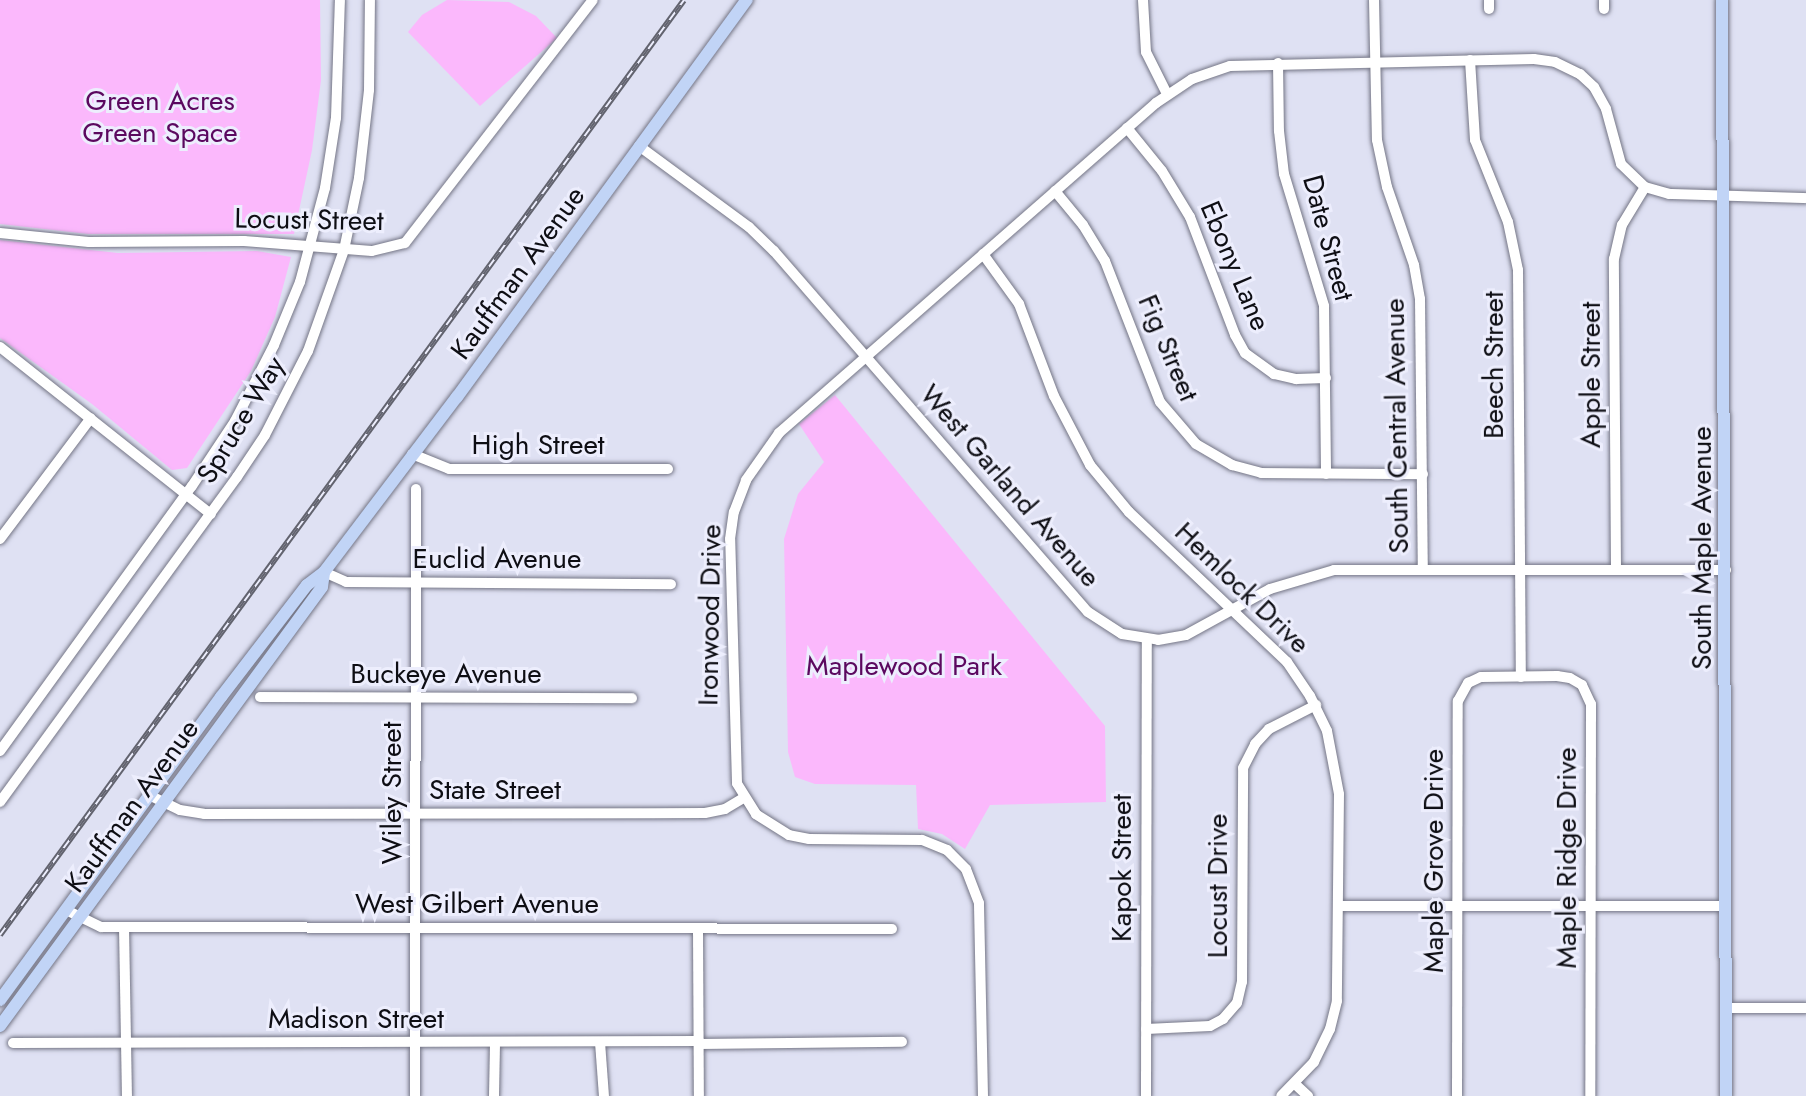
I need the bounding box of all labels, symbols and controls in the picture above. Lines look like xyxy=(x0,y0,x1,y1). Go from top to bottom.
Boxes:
park label: Green Acres Green Space xyxy=(82,84,238,150)
street label: Date Street xyxy=(1295,171,1361,305)
street label: Kauffman Avenue xyxy=(444,180,592,366)
street label: Ebony Lane xyxy=(1193,196,1277,336)
street label: Locust Street xyxy=(234,202,384,238)
street label: Fig Street xyxy=(1131,290,1205,406)
street label: Beech Street xyxy=(1477,291,1511,439)
street label: South Central Avenue xyxy=(1378,298,1416,554)
street label: Apple Street xyxy=(1574,302,1608,448)
street label: Spruce Way xyxy=(190,350,292,490)
street label: West Garland Avenue xyxy=(913,378,1107,594)
street label: South Maple Avenue xyxy=(1685,426,1719,670)
street label: High Street xyxy=(471,428,605,462)
street label: Hemlock Drive xyxy=(1168,515,1316,661)
street label: Ironwood Drive xyxy=(692,524,728,706)
street label: Euclid Avenue xyxy=(413,542,581,576)
park label: Maplewood Park xyxy=(806,649,1002,683)
street label: Buckeye Avenue xyxy=(350,657,542,691)
street label: Kauffman Avenue xyxy=(58,713,206,899)
street label: Wiley Street xyxy=(375,722,409,864)
street label: Maple Ridge Drive xyxy=(1550,747,1584,969)
street label: Maple Grove Drive xyxy=(1417,749,1451,973)
street label: State Street xyxy=(429,773,561,807)
street label: Kapok Street xyxy=(1105,794,1139,942)
street label: Locust Drive xyxy=(1201,814,1235,958)
street label: West Gilbert Avenue xyxy=(355,887,599,921)
street label: Madison Street xyxy=(268,1002,444,1036)

